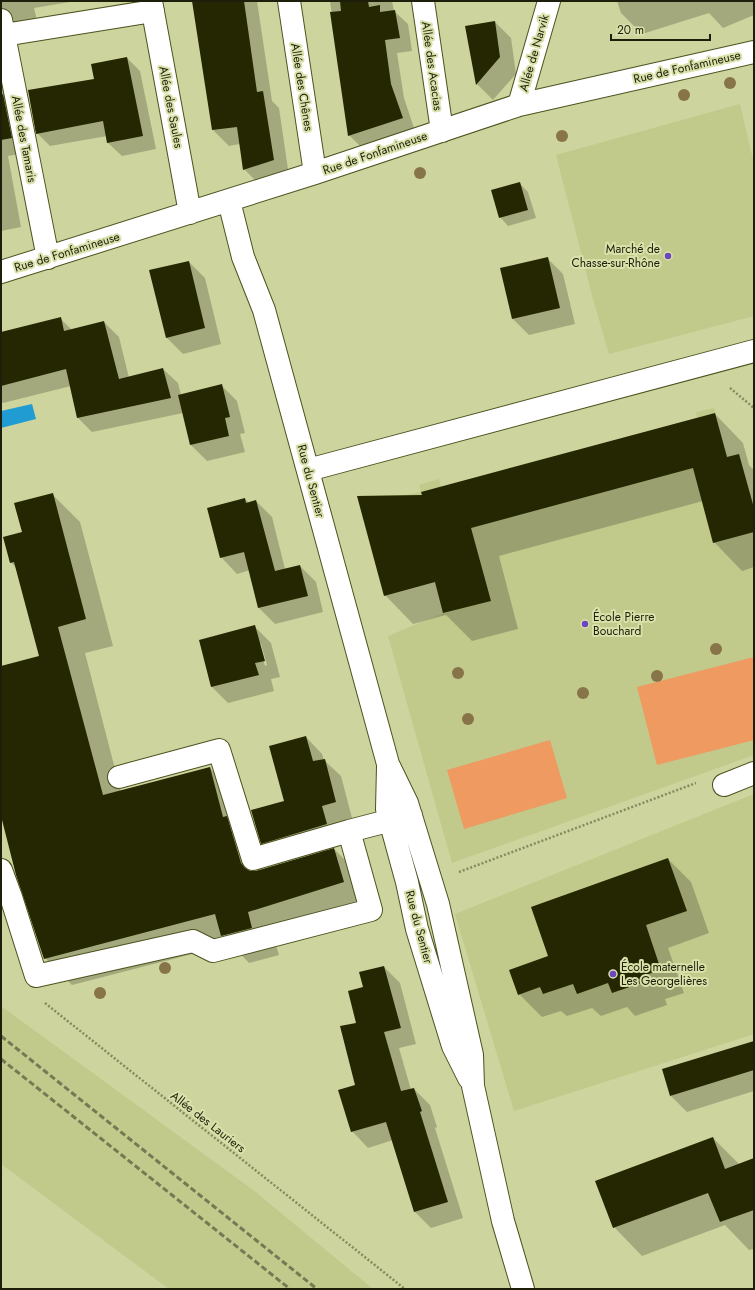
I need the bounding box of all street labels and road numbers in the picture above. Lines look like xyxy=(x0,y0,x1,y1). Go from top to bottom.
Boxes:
street label: Allée de Narvik xyxy=(514,12,554,94)
street label: Allée des Acacias xyxy=(417,20,447,112)
street label: Allée des Chênes xyxy=(286,42,318,132)
street label: Rue de Fonfamineuse xyxy=(632,46,742,88)
street label: Allée des Saules xyxy=(154,64,188,150)
street label: Allée des Tamaris xyxy=(7,94,41,184)
street label: Rue de Fonfamineuse xyxy=(320,127,430,179)
street label: Rue de Fonfamineuse xyxy=(12,227,122,277)
street label: Rue du Sentier xyxy=(293,442,330,520)
street label: Rue du Sentier xyxy=(401,888,438,966)
street label: Allée des Lauriers xyxy=(167,1087,249,1157)

